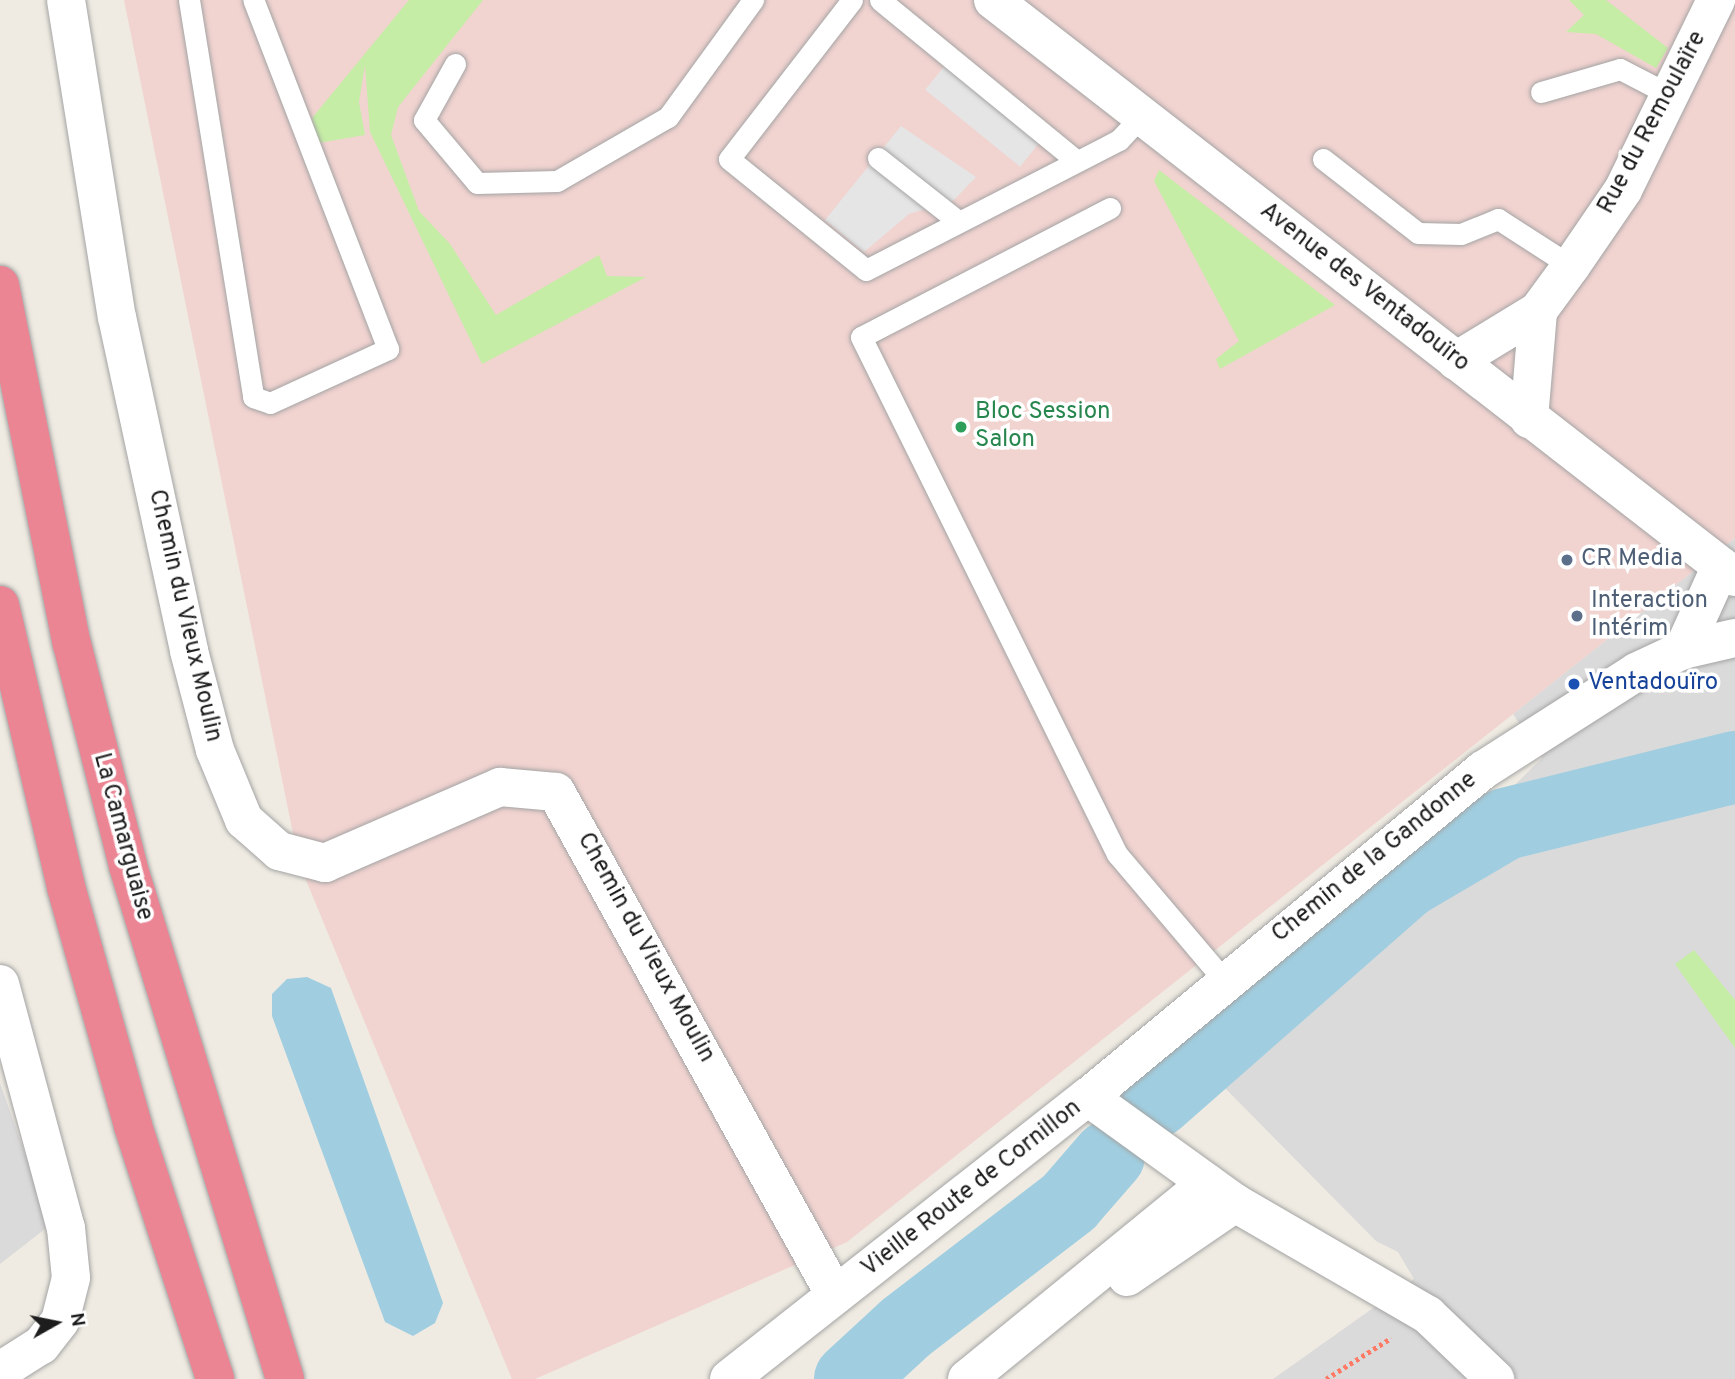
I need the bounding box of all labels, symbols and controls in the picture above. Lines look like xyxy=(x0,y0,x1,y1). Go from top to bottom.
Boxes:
street label: Rue du Remoulaïre xyxy=(1593,27,1713,219)
street label: Avenue des Ventadouïro xyxy=(1253,197,1475,379)
place label: Bloc Session Salon xyxy=(975,399,1110,455)
marker: Bloc Session Salon xyxy=(953,419,969,435)
street label: Chemin du Vieux Moulin xyxy=(141,486,227,746)
place label: CR Media xyxy=(1581,546,1683,574)
marker: CR Media xyxy=(1559,552,1575,568)
place label: Interaction Intérim xyxy=(1591,588,1708,644)
marker: Interaction Intérim xyxy=(1569,608,1585,624)
place label: Ventadouïro xyxy=(1588,670,1718,698)
marker: Ventadouïro xyxy=(1566,676,1582,692)
street label: La Camarguaise xyxy=(86,750,158,924)
street label: Chemin de la Gandonne xyxy=(1267,766,1483,950)
street label: Chemin du Vieux Moulin xyxy=(570,828,720,1068)
street label: Vieille Route de Cornillon xyxy=(856,1094,1088,1284)
north arrow xyxy=(21,1288,91,1358)
text: N xyxy=(64,1311,90,1328)

